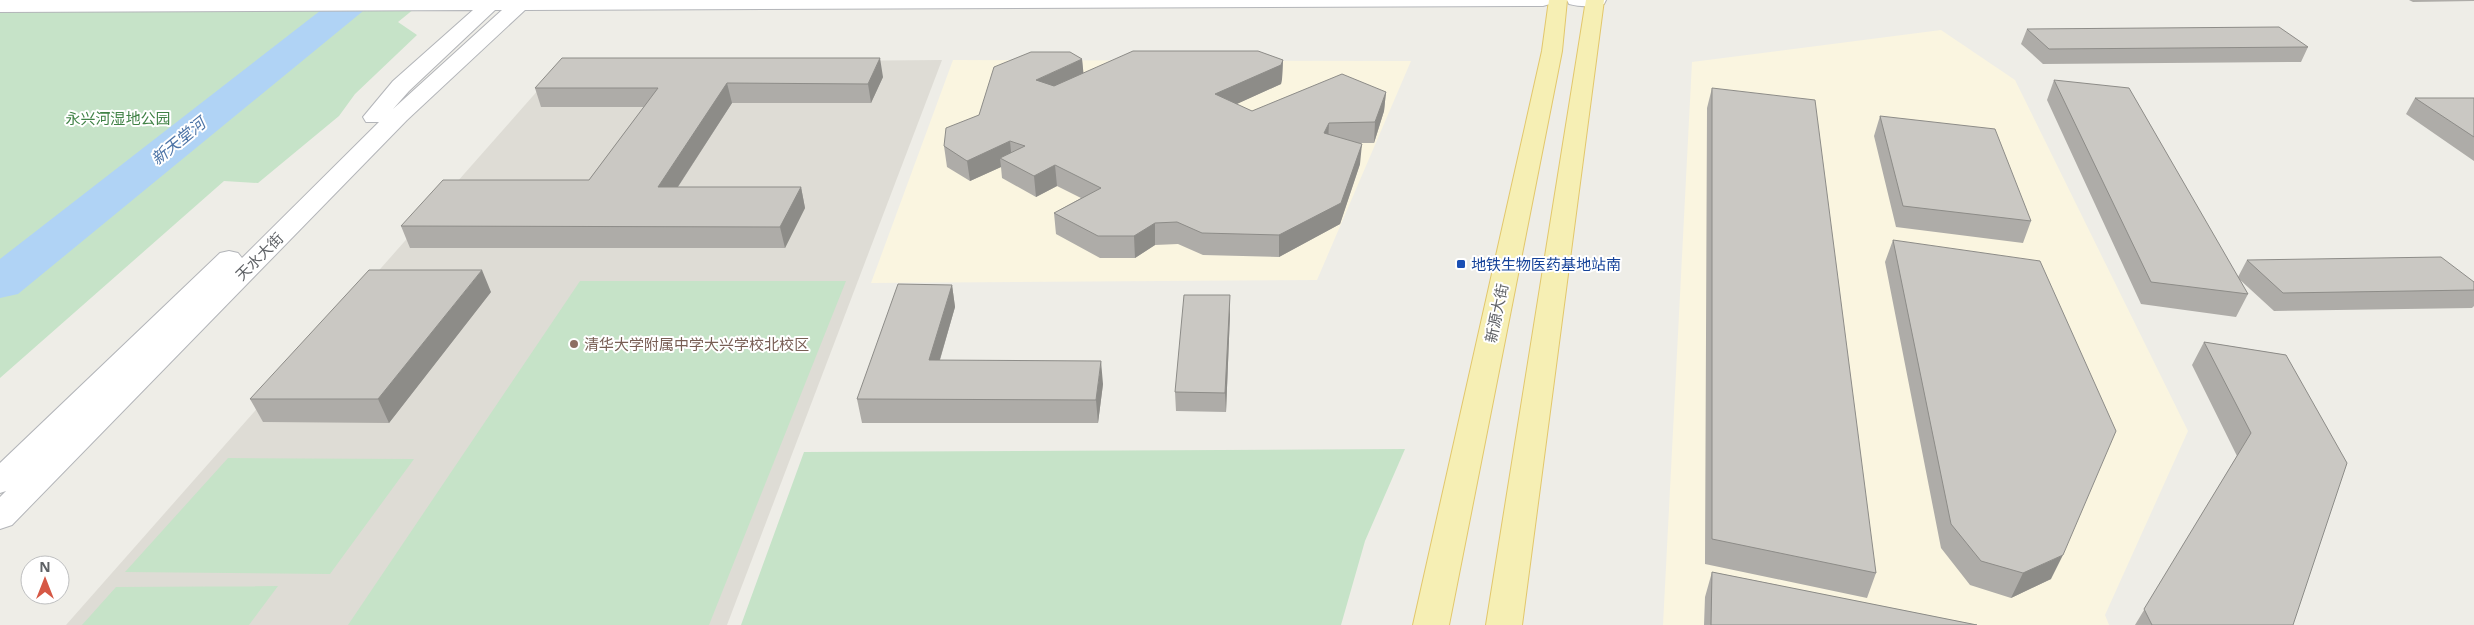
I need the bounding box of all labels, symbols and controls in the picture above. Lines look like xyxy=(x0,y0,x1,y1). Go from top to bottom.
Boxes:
park label: 永兴河湿地公园 xyxy=(65,108,171,128)
water label: 新天堂河 xyxy=(146,110,212,170)
street label: 天水大街 xyxy=(231,228,287,284)
place label: 地铁生物医药基地站南 xyxy=(1471,254,1621,274)
marker: 地铁生物医药基地站南 xyxy=(1455,258,1467,270)
street label: 新源大街 xyxy=(1480,282,1512,344)
place label: 清华大学附属中学大兴学校北校区 xyxy=(584,334,809,354)
marker: 清华大学附属中学大兴学校北校区 xyxy=(568,338,580,350)
north arrow xyxy=(20,555,70,605)
text: N xyxy=(39,557,51,576)

